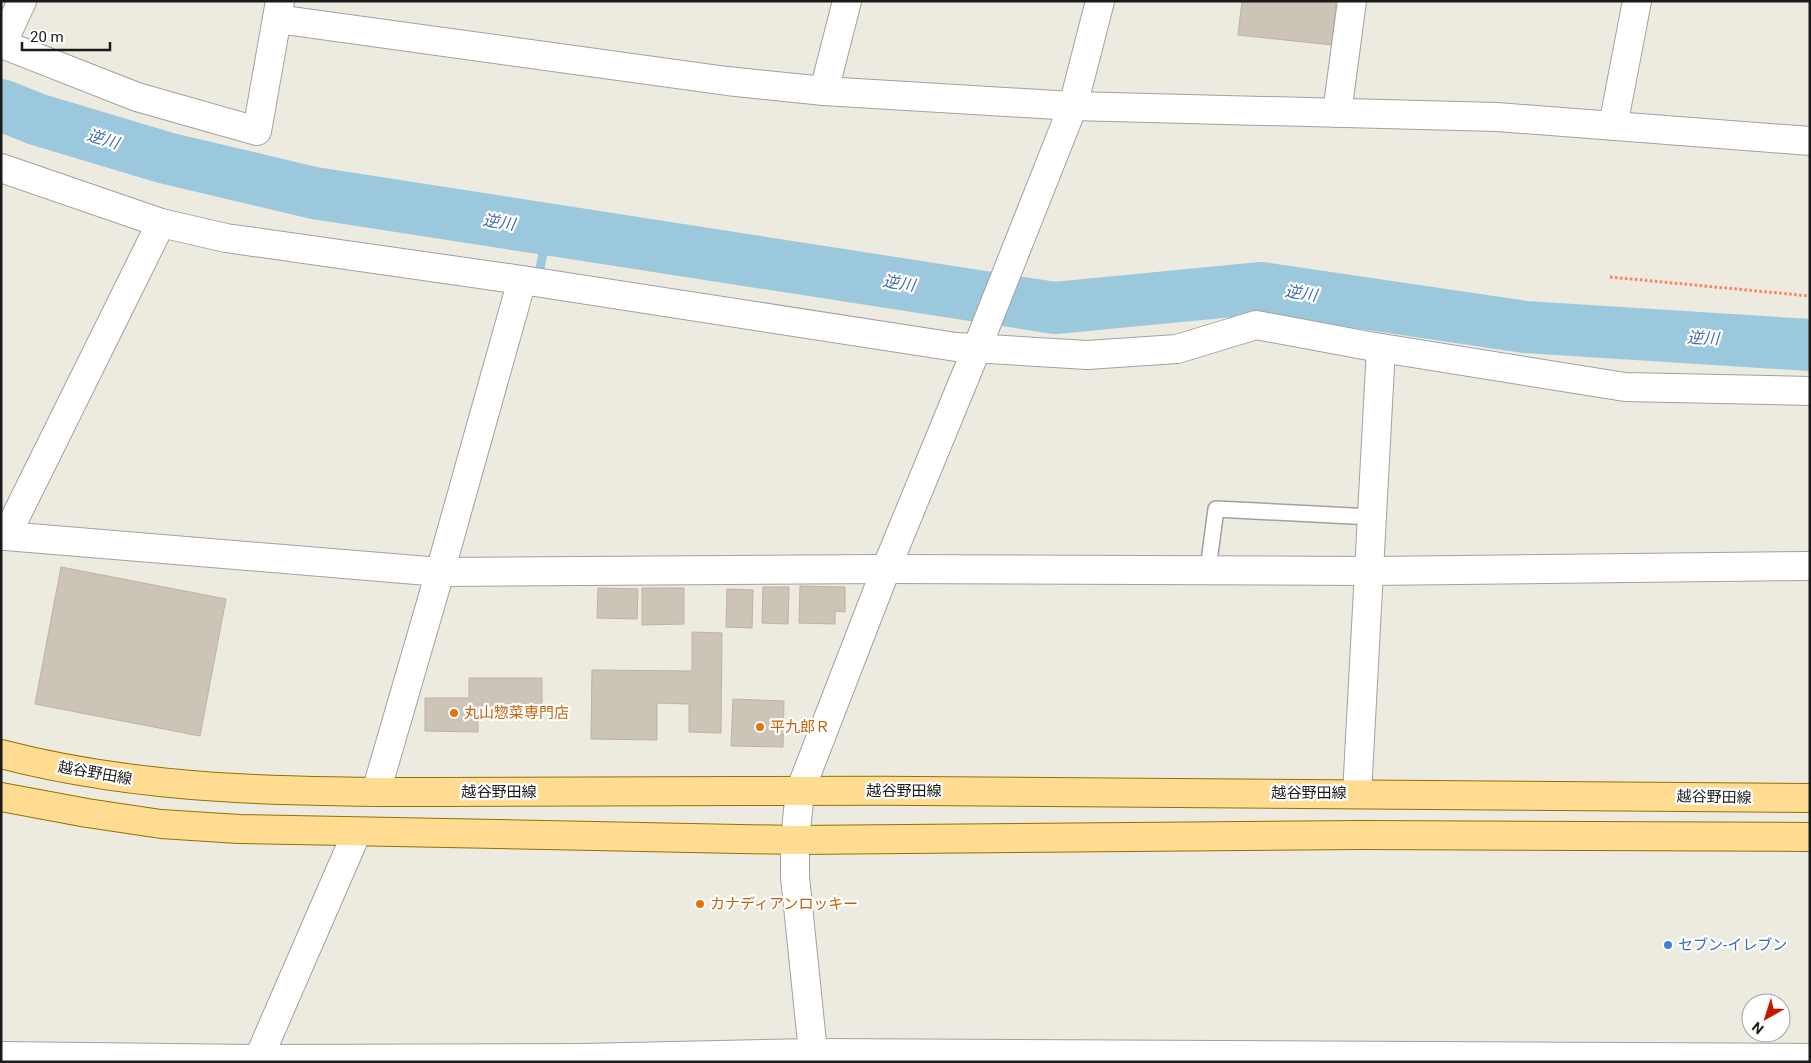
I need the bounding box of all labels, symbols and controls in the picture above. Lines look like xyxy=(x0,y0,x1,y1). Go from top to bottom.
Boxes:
scale bar xyxy=(22,20,110,52)
text: 20 m xyxy=(30,28,64,46)
water label: 逆川 xyxy=(85,125,123,153)
water label: 逆川 xyxy=(482,210,518,234)
water label: 逆川 xyxy=(882,271,918,295)
water label: 逆川 xyxy=(1284,281,1320,305)
water label: 逆川 xyxy=(1687,328,1721,348)
place label: 丸山惣菜専門店 xyxy=(464,704,569,722)
marker: 丸山惣菜専門店 xyxy=(448,707,460,719)
place label: 平九郎Ｒ xyxy=(770,718,830,736)
marker: 平九郎Ｒ xyxy=(754,721,766,733)
street label: 越谷野田線 xyxy=(56,757,134,788)
street label: 越谷野田線 xyxy=(865,782,942,800)
street label: 越谷野田線 xyxy=(460,783,537,801)
street label: 越谷野田線 xyxy=(1270,784,1347,802)
street label: 越谷野田線 xyxy=(1675,787,1752,807)
place label: カナディアンロッキー xyxy=(710,895,858,913)
marker: カナディアンロッキー xyxy=(694,898,706,910)
place label: セブン-イレブン xyxy=(1678,936,1787,954)
marker: セブン-イレブン xyxy=(1662,939,1674,951)
north arrow xyxy=(1741,993,1791,1043)
text: N xyxy=(1749,1019,1767,1037)

